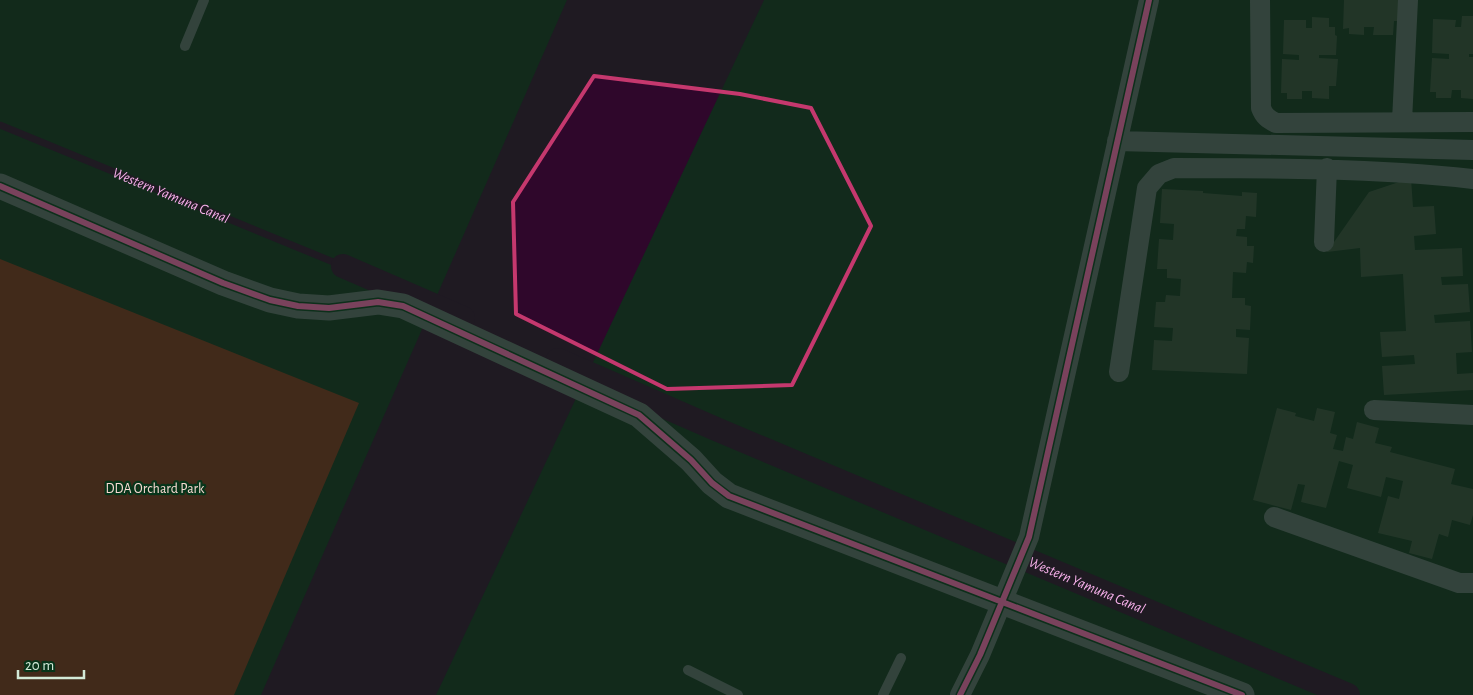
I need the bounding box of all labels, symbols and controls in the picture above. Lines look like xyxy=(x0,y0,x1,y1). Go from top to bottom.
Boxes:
water label: Western Yamuna Canal xyxy=(110,165,232,227)
park label: DDA Orchard Park xyxy=(106,482,205,496)
water label: Western Yamuna Canal xyxy=(1026,554,1148,617)
scale bar xyxy=(18,648,84,680)
text: 20 m xyxy=(25,658,54,673)

